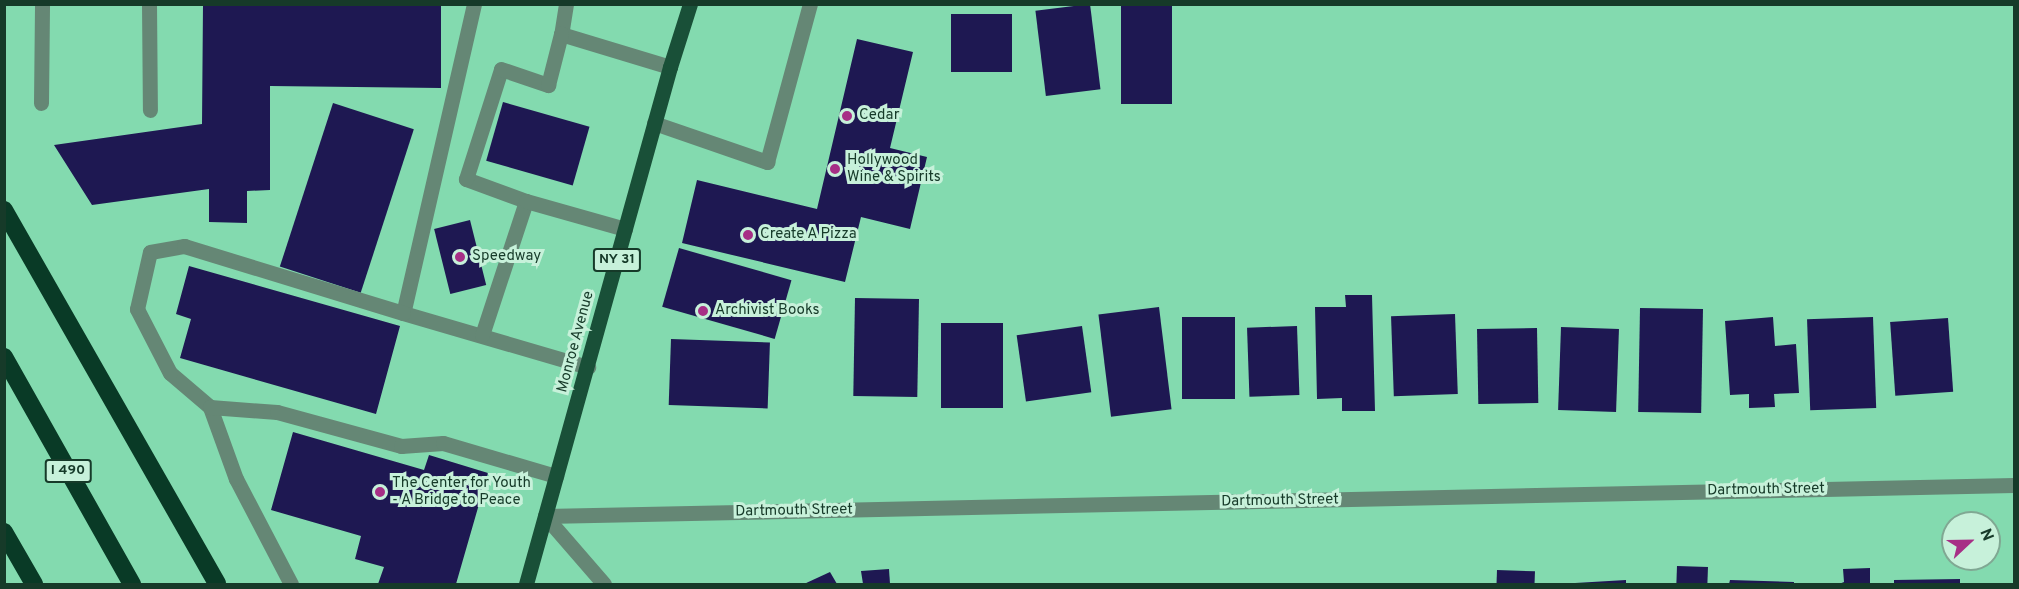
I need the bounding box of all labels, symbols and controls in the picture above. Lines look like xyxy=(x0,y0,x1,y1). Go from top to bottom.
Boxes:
place label: Cedar xyxy=(859,107,899,125)
marker: Cedar xyxy=(840,109,854,123)
place label: Hollywood Wine & Spirits xyxy=(847,151,941,186)
marker: Hollywood Wine & Spirits xyxy=(828,162,842,176)
place label: Create A Pizza xyxy=(760,226,858,244)
marker: Create A Pizza xyxy=(741,228,755,242)
place label: Speedway xyxy=(472,248,541,266)
road number: NY 31 xyxy=(592,249,642,271)
marker: Speedway xyxy=(453,250,467,264)
street label: Monroe Avenue xyxy=(554,289,598,395)
place label: Archivist Books xyxy=(715,302,820,320)
marker: Archivist Books xyxy=(696,304,710,318)
road number: I 490 xyxy=(44,460,92,482)
place label: The Center for Youth - A Bridge to Peace xyxy=(392,474,531,509)
street label: Dartmouth Street xyxy=(1707,480,1825,500)
marker: The Center for Youth - A Bridge to Peace xyxy=(373,485,387,499)
street label: Dartmouth Street xyxy=(1221,491,1339,511)
street label: Dartmouth Street xyxy=(735,501,853,521)
north arrow xyxy=(1941,511,2001,571)
text: N xyxy=(1974,526,1997,544)

